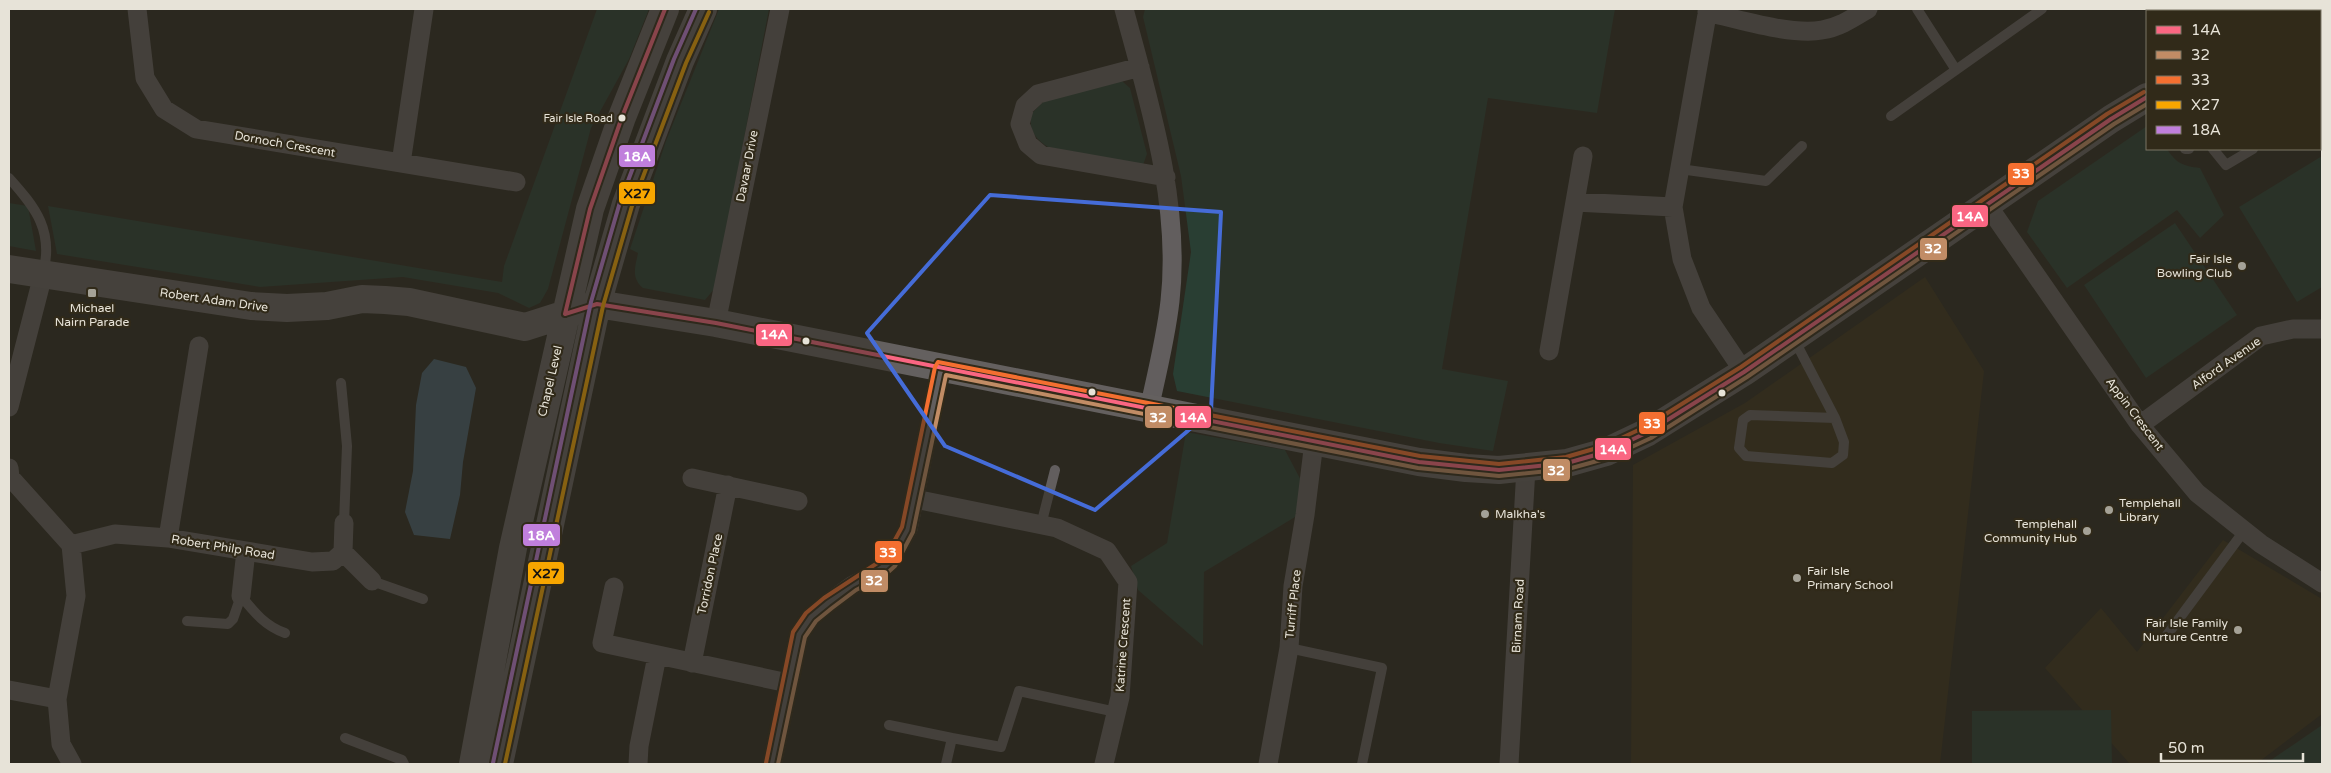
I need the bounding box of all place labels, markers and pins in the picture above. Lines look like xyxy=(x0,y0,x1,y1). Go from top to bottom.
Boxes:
place label: Fair Isle Road xyxy=(543,112,613,125)
marker: Fair Isle Road xyxy=(617,113,627,123)
place label: Fair Isle Bowling Club xyxy=(2157,252,2232,280)
marker: Fair Isle Bowling Club xyxy=(2236,260,2248,272)
marker: Michael Nairn Parade xyxy=(86,287,98,299)
place label: Michael Nairn Parade xyxy=(55,301,130,329)
unlabelled marker xyxy=(801,336,811,346)
unlabelled marker xyxy=(1087,387,1097,397)
unlabelled marker xyxy=(1717,388,1727,398)
place label: Templehall Library xyxy=(2119,496,2181,524)
marker: Templehall Library xyxy=(2103,504,2115,516)
place label: Malkha's xyxy=(1495,507,1546,521)
marker: Malkha's xyxy=(1479,508,1491,520)
place label: Templehall Community Hub xyxy=(1984,517,2077,545)
marker: Templehall Community Hub xyxy=(2081,525,2093,537)
place label: Fair Isle Primary School xyxy=(1807,564,1893,592)
marker: Fair Isle Primary School xyxy=(1791,572,1803,584)
place label: Fair Isle Family Nurture Centre xyxy=(2142,616,2229,644)
marker: Fair Isle Family Nurture Centre xyxy=(2232,624,2244,636)

